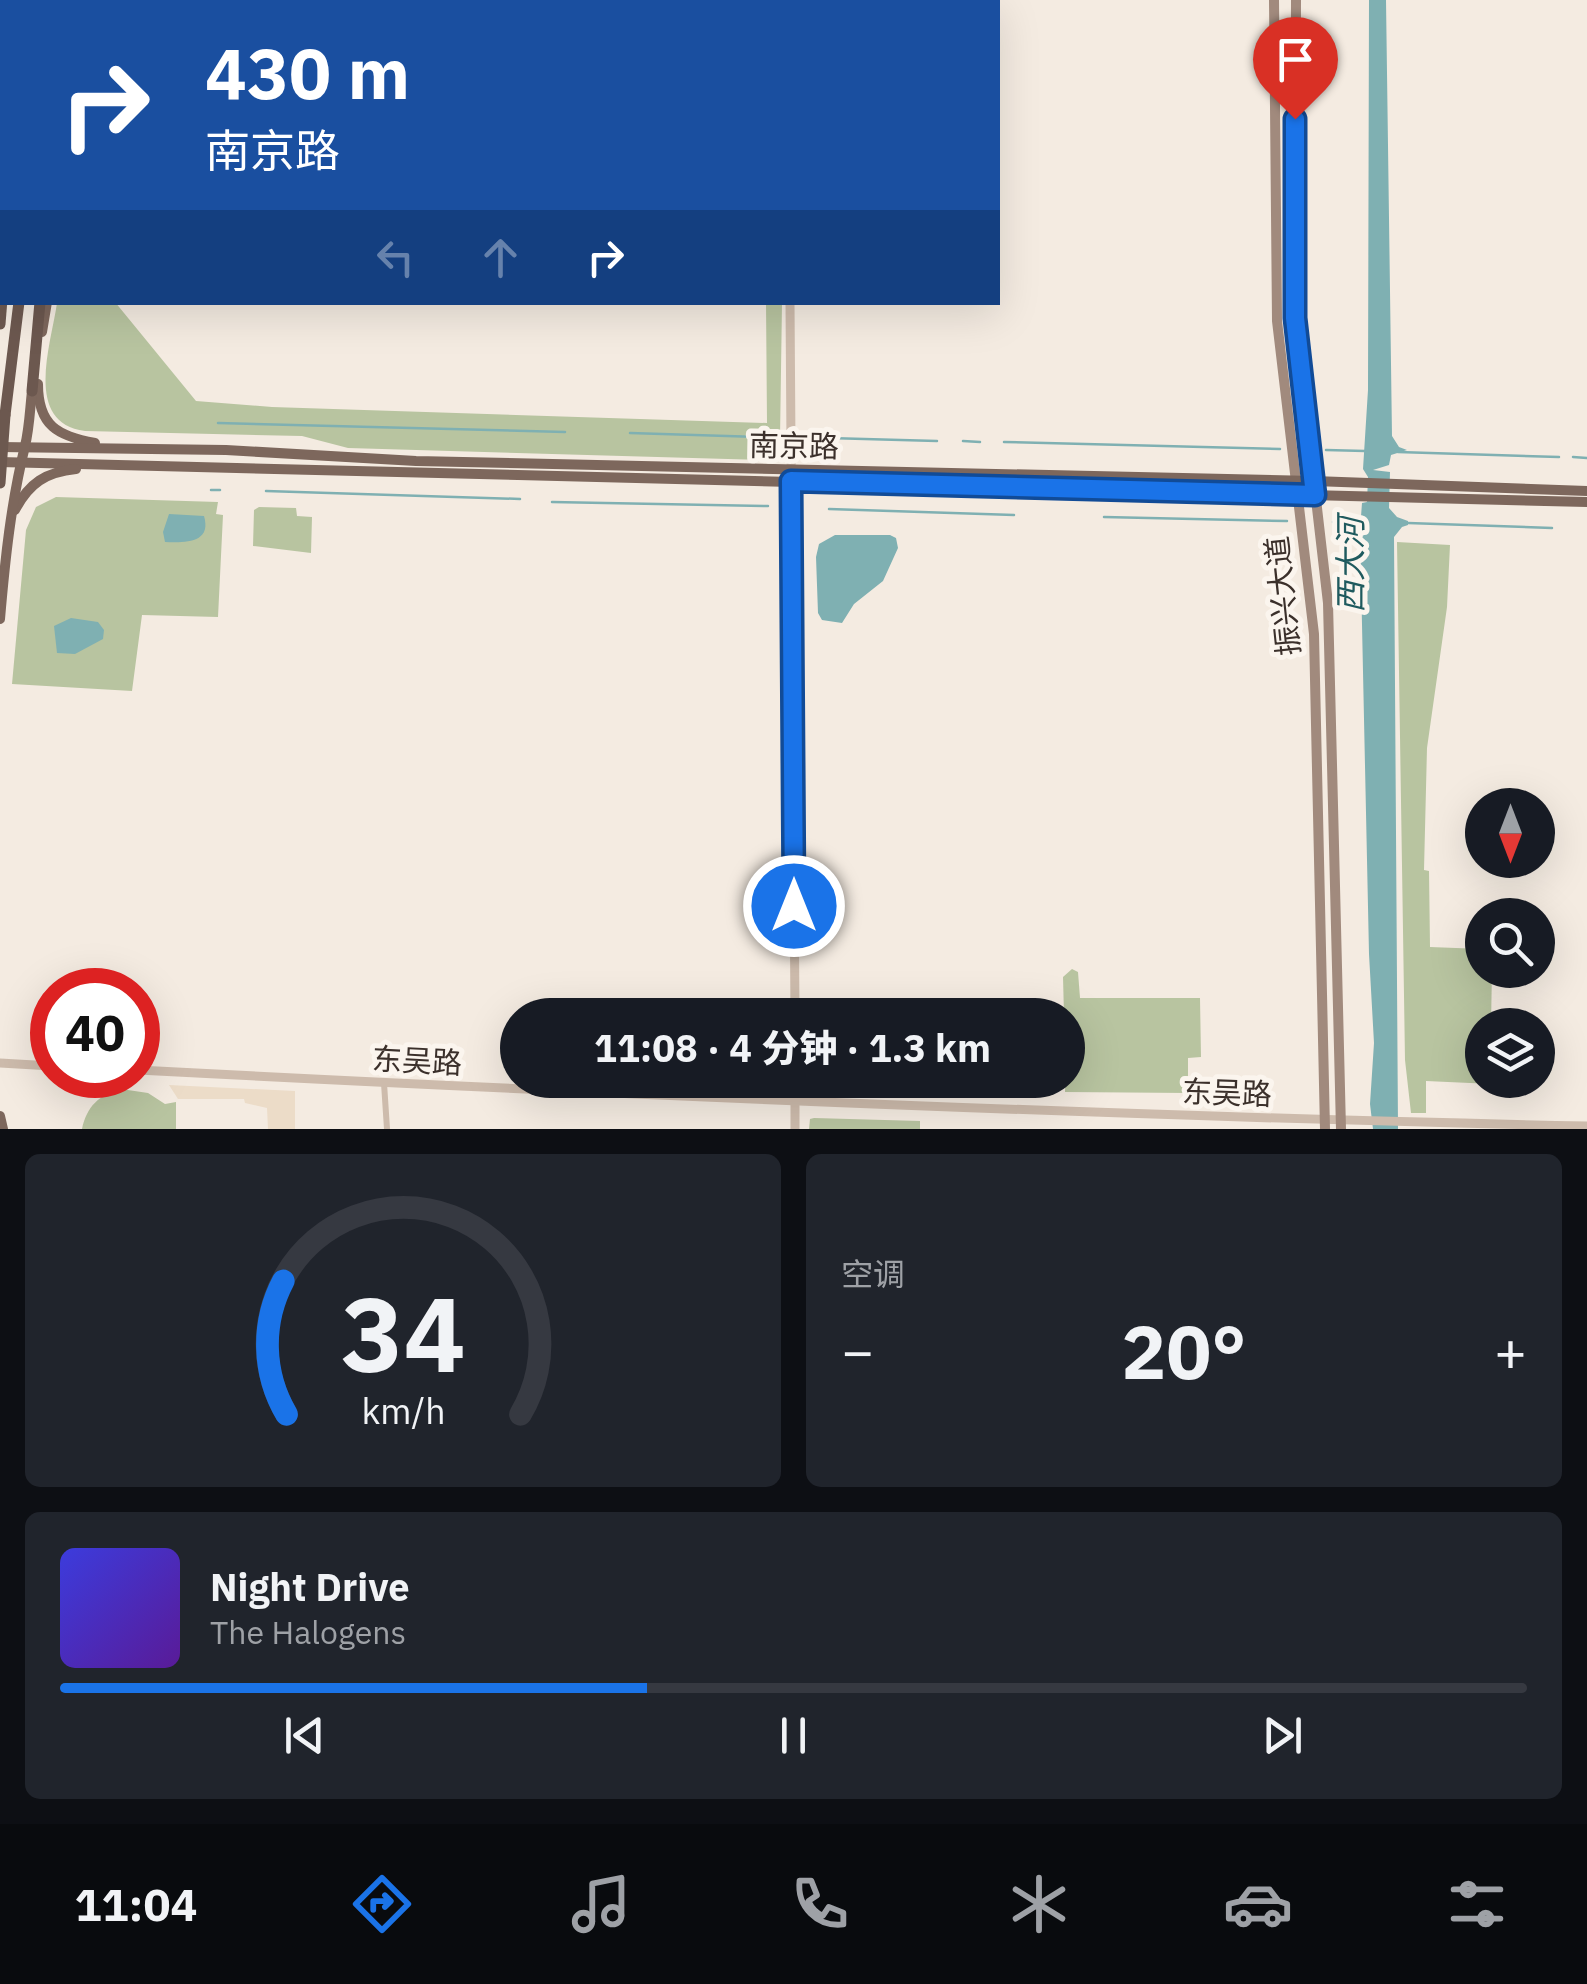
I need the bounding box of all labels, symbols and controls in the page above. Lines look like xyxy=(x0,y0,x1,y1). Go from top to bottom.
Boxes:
pin xyxy=(1253,17,1338,120)
text: 430 m xyxy=(205,27,410,118)
icon: arrive xyxy=(1268,32,1323,87)
icon: right xyxy=(40,40,170,170)
text: 南京路 xyxy=(205,121,340,179)
icon: left xyxy=(368,230,423,285)
icon: ahead xyxy=(473,230,528,285)
icon: right xyxy=(578,230,633,285)
street label: 南京路 xyxy=(749,425,839,465)
water label: 西大河 xyxy=(1329,511,1371,613)
street label: 振兴大道 xyxy=(1256,534,1308,658)
north arrow xyxy=(1465,788,1555,878)
map controls xyxy=(1465,788,1555,1098)
position arrow xyxy=(742,854,846,958)
button: search xyxy=(1465,898,1555,988)
speed limit sign: 40 xyxy=(30,968,160,1098)
button: layers xyxy=(1465,1008,1555,1098)
text: 11:08 · 4 分钟 · 1.3 km xyxy=(594,1023,991,1072)
street label: 东吴路 xyxy=(371,1038,463,1082)
street label: 东吴路 xyxy=(1181,1071,1273,1113)
text: 空调 xyxy=(841,1253,905,1295)
text: 34 xyxy=(341,1265,465,1401)
text: 20° xyxy=(1121,1302,1247,1400)
text: − xyxy=(841,1315,874,1386)
text: + xyxy=(1494,1315,1527,1386)
text: km/h xyxy=(361,1387,445,1434)
text: Night Drive xyxy=(210,1562,410,1611)
text: The Halogens xyxy=(210,1611,406,1653)
icon: previous xyxy=(277,1708,332,1763)
icon: pause xyxy=(766,1708,821,1763)
icon: next xyxy=(1255,1708,1310,1763)
icon: directions xyxy=(347,1869,417,1939)
icon: music xyxy=(566,1869,636,1939)
icon: phone xyxy=(785,1869,855,1939)
icon: climate xyxy=(1004,1869,1074,1939)
icon: car xyxy=(1223,1869,1293,1939)
icon: filters xyxy=(1442,1869,1512,1939)
text: 11:04 xyxy=(75,1875,197,1933)

